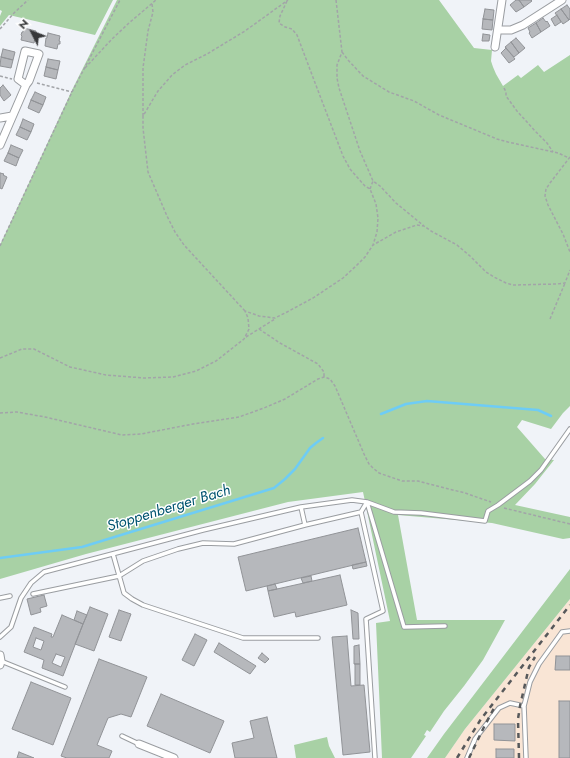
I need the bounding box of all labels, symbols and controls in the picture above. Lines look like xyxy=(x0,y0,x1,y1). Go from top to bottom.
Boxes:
north arrow xyxy=(12,12,52,52)
text: N xyxy=(14,15,32,33)
water label: Stoppenberger Bach xyxy=(105,482,233,536)

